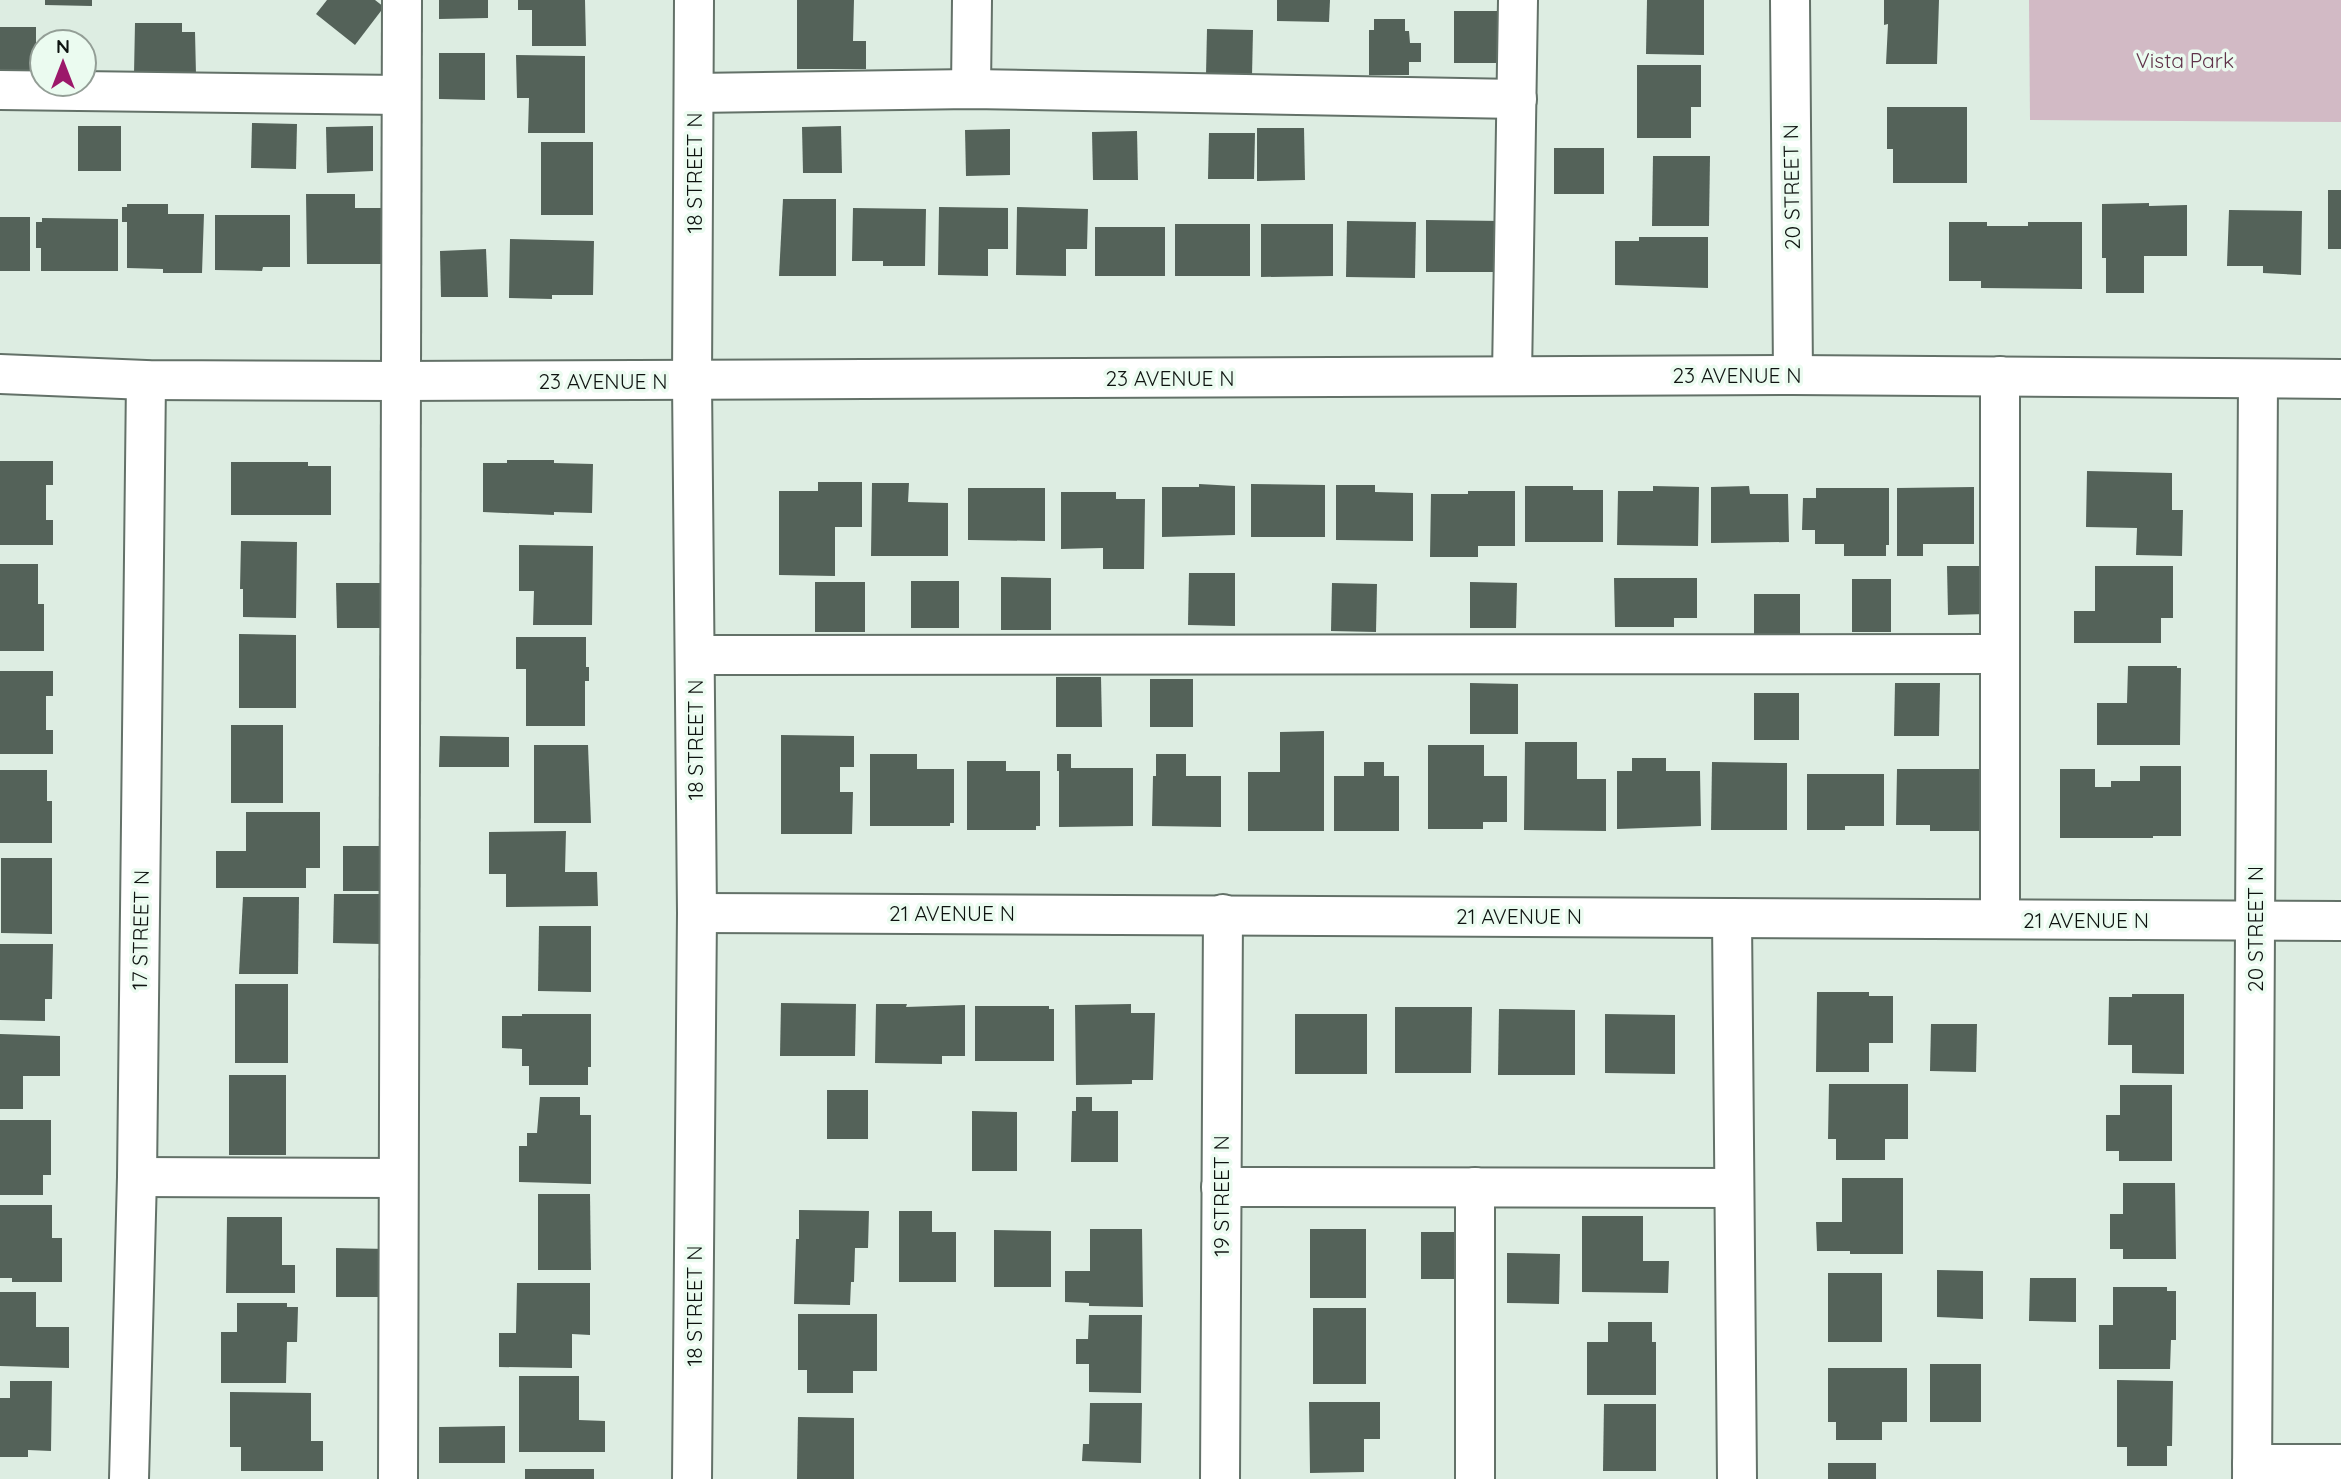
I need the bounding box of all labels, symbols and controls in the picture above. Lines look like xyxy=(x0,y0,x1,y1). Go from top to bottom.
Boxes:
north arrow xyxy=(28,28,98,98)
text: N xyxy=(56,34,70,58)
park label: Vista Park xyxy=(2136,47,2234,73)
street label: 18 STREET N xyxy=(681,113,707,233)
street label: 20 STREET N xyxy=(1777,124,1805,250)
street label: 23 AVENUE N xyxy=(1672,362,1802,388)
street label: 23 AVENUE N xyxy=(1105,365,1235,391)
street label: 23 AVENUE N xyxy=(538,368,668,394)
street label: 18 STREET N xyxy=(682,680,708,800)
street label: 20 STREET N xyxy=(2242,866,2268,992)
street label: 17 STREET N xyxy=(126,870,154,990)
street label: 21 AVENUE N xyxy=(889,900,1015,926)
street label: 21 AVENUE N xyxy=(1456,903,1582,929)
street label: 21 AVENUE N xyxy=(2023,907,2149,933)
street label: 19 STREET N xyxy=(1208,1135,1234,1257)
street label: 18 STREET N xyxy=(681,1246,707,1366)

